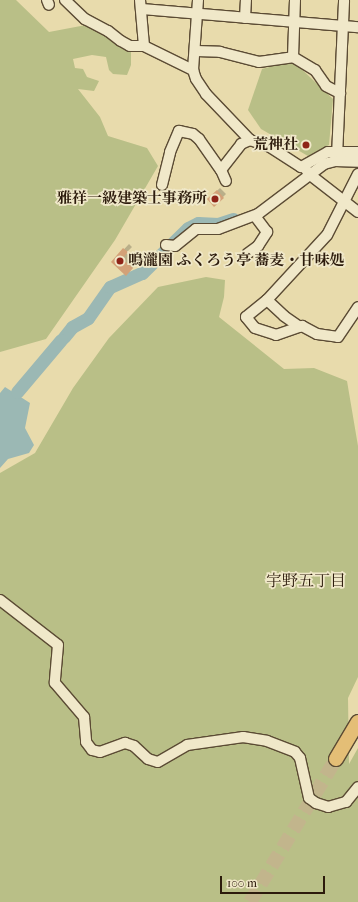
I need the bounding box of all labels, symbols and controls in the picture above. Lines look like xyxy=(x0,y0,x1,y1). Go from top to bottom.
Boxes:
place label: 荒神社 xyxy=(253,136,298,154)
marker: 荒神社 xyxy=(301,140,311,150)
place label: 雅祥一級建築士事務所 xyxy=(57,190,207,208)
marker: 雅祥一級建築士事務所 xyxy=(210,194,220,204)
place label: 鳴瀧園 ふくろう亭 蕎麦・甘味処 xyxy=(128,252,344,270)
marker: 鳴瀧園 ふくろう亭 蕎麦・甘味処 xyxy=(115,256,125,266)
district label: 宇野五丁目 xyxy=(266,571,346,591)
scale bar xyxy=(222,868,327,894)
text: 100 m xyxy=(227,876,257,890)

